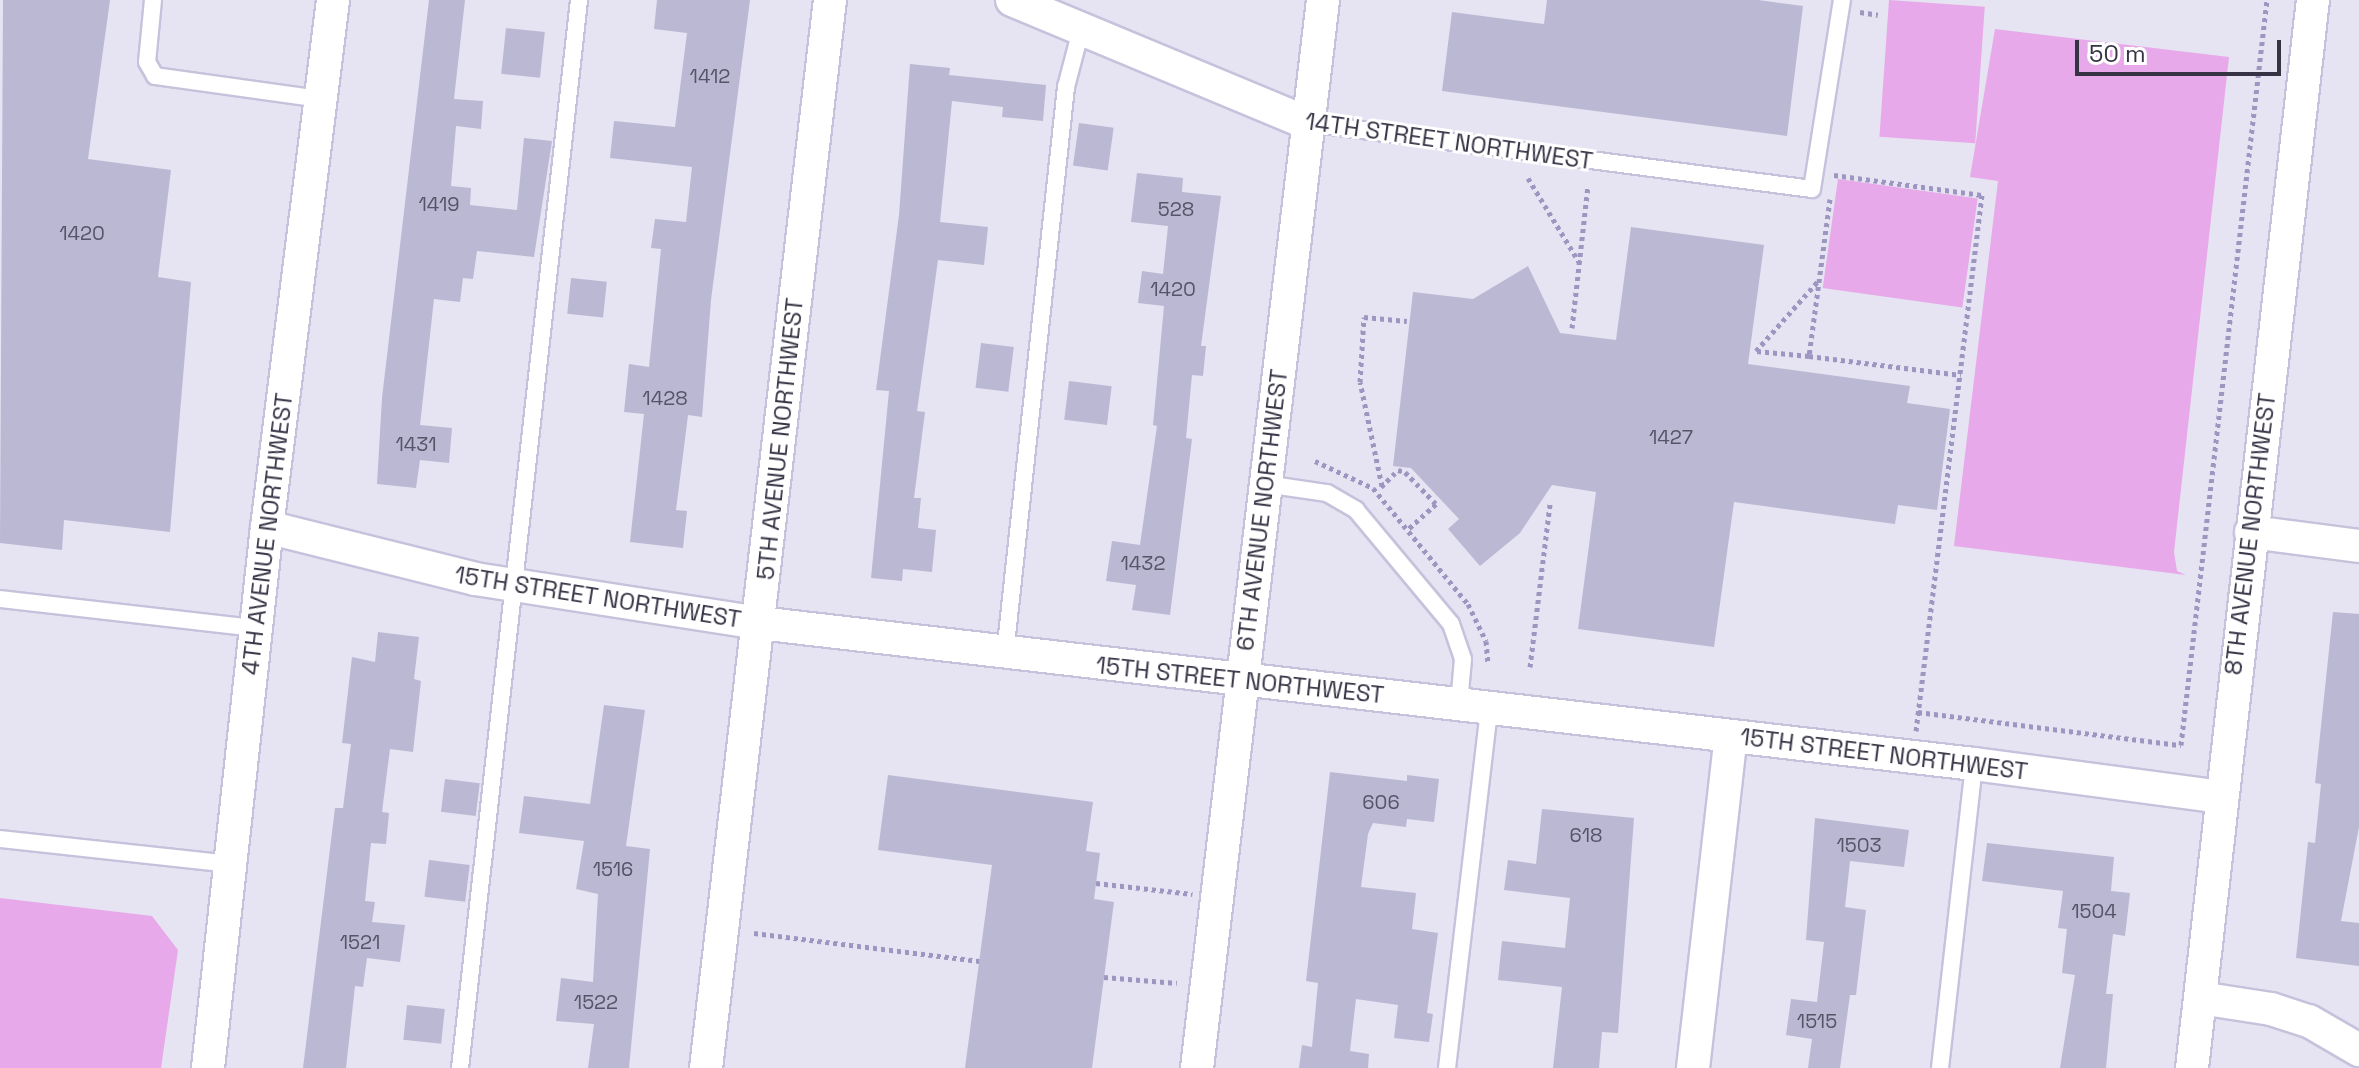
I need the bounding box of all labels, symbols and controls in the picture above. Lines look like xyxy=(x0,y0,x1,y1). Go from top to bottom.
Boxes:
scale bar xyxy=(2079,24,2285,74)
text: 50 m xyxy=(2089,38,2146,69)
house number: 1412 xyxy=(690,64,730,88)
street label: 14TH STREET NORTHWEST xyxy=(1303,106,1595,176)
house number: 1419 xyxy=(419,192,459,216)
house number: 528 xyxy=(1158,197,1194,221)
house number: 1420 xyxy=(59,221,105,245)
house number: 1420 xyxy=(1150,277,1196,301)
street label: 5TH AVENUE NORTHWEST xyxy=(751,296,809,582)
street label: 6TH AVENUE NORTHWEST xyxy=(1230,367,1294,653)
house number: 1428 xyxy=(642,386,688,410)
street label: 4TH AVENUE NORTHWEST xyxy=(235,391,299,677)
street label: 8TH AVENUE NORTHWEST xyxy=(2218,391,2282,677)
house number: 1427 xyxy=(1649,425,1693,449)
house number: 1431 xyxy=(395,432,437,456)
house number: 1432 xyxy=(1121,551,1165,575)
street label: 15TH STREET NORTHWEST xyxy=(452,560,744,634)
street label: 15TH STREET NORTHWEST xyxy=(1094,651,1386,709)
street label: 15TH STREET NORTHWEST xyxy=(1738,722,2030,786)
house number: 606 xyxy=(1362,790,1400,814)
house number: 618 xyxy=(1569,823,1603,847)
house number: 1503 xyxy=(1836,833,1882,857)
house number: 1516 xyxy=(593,857,633,881)
house number: 1504 xyxy=(2071,899,2117,923)
house number: 1521 xyxy=(340,930,380,954)
house number: 1522 xyxy=(574,990,618,1014)
house number: 1515 xyxy=(1797,1009,1837,1033)

